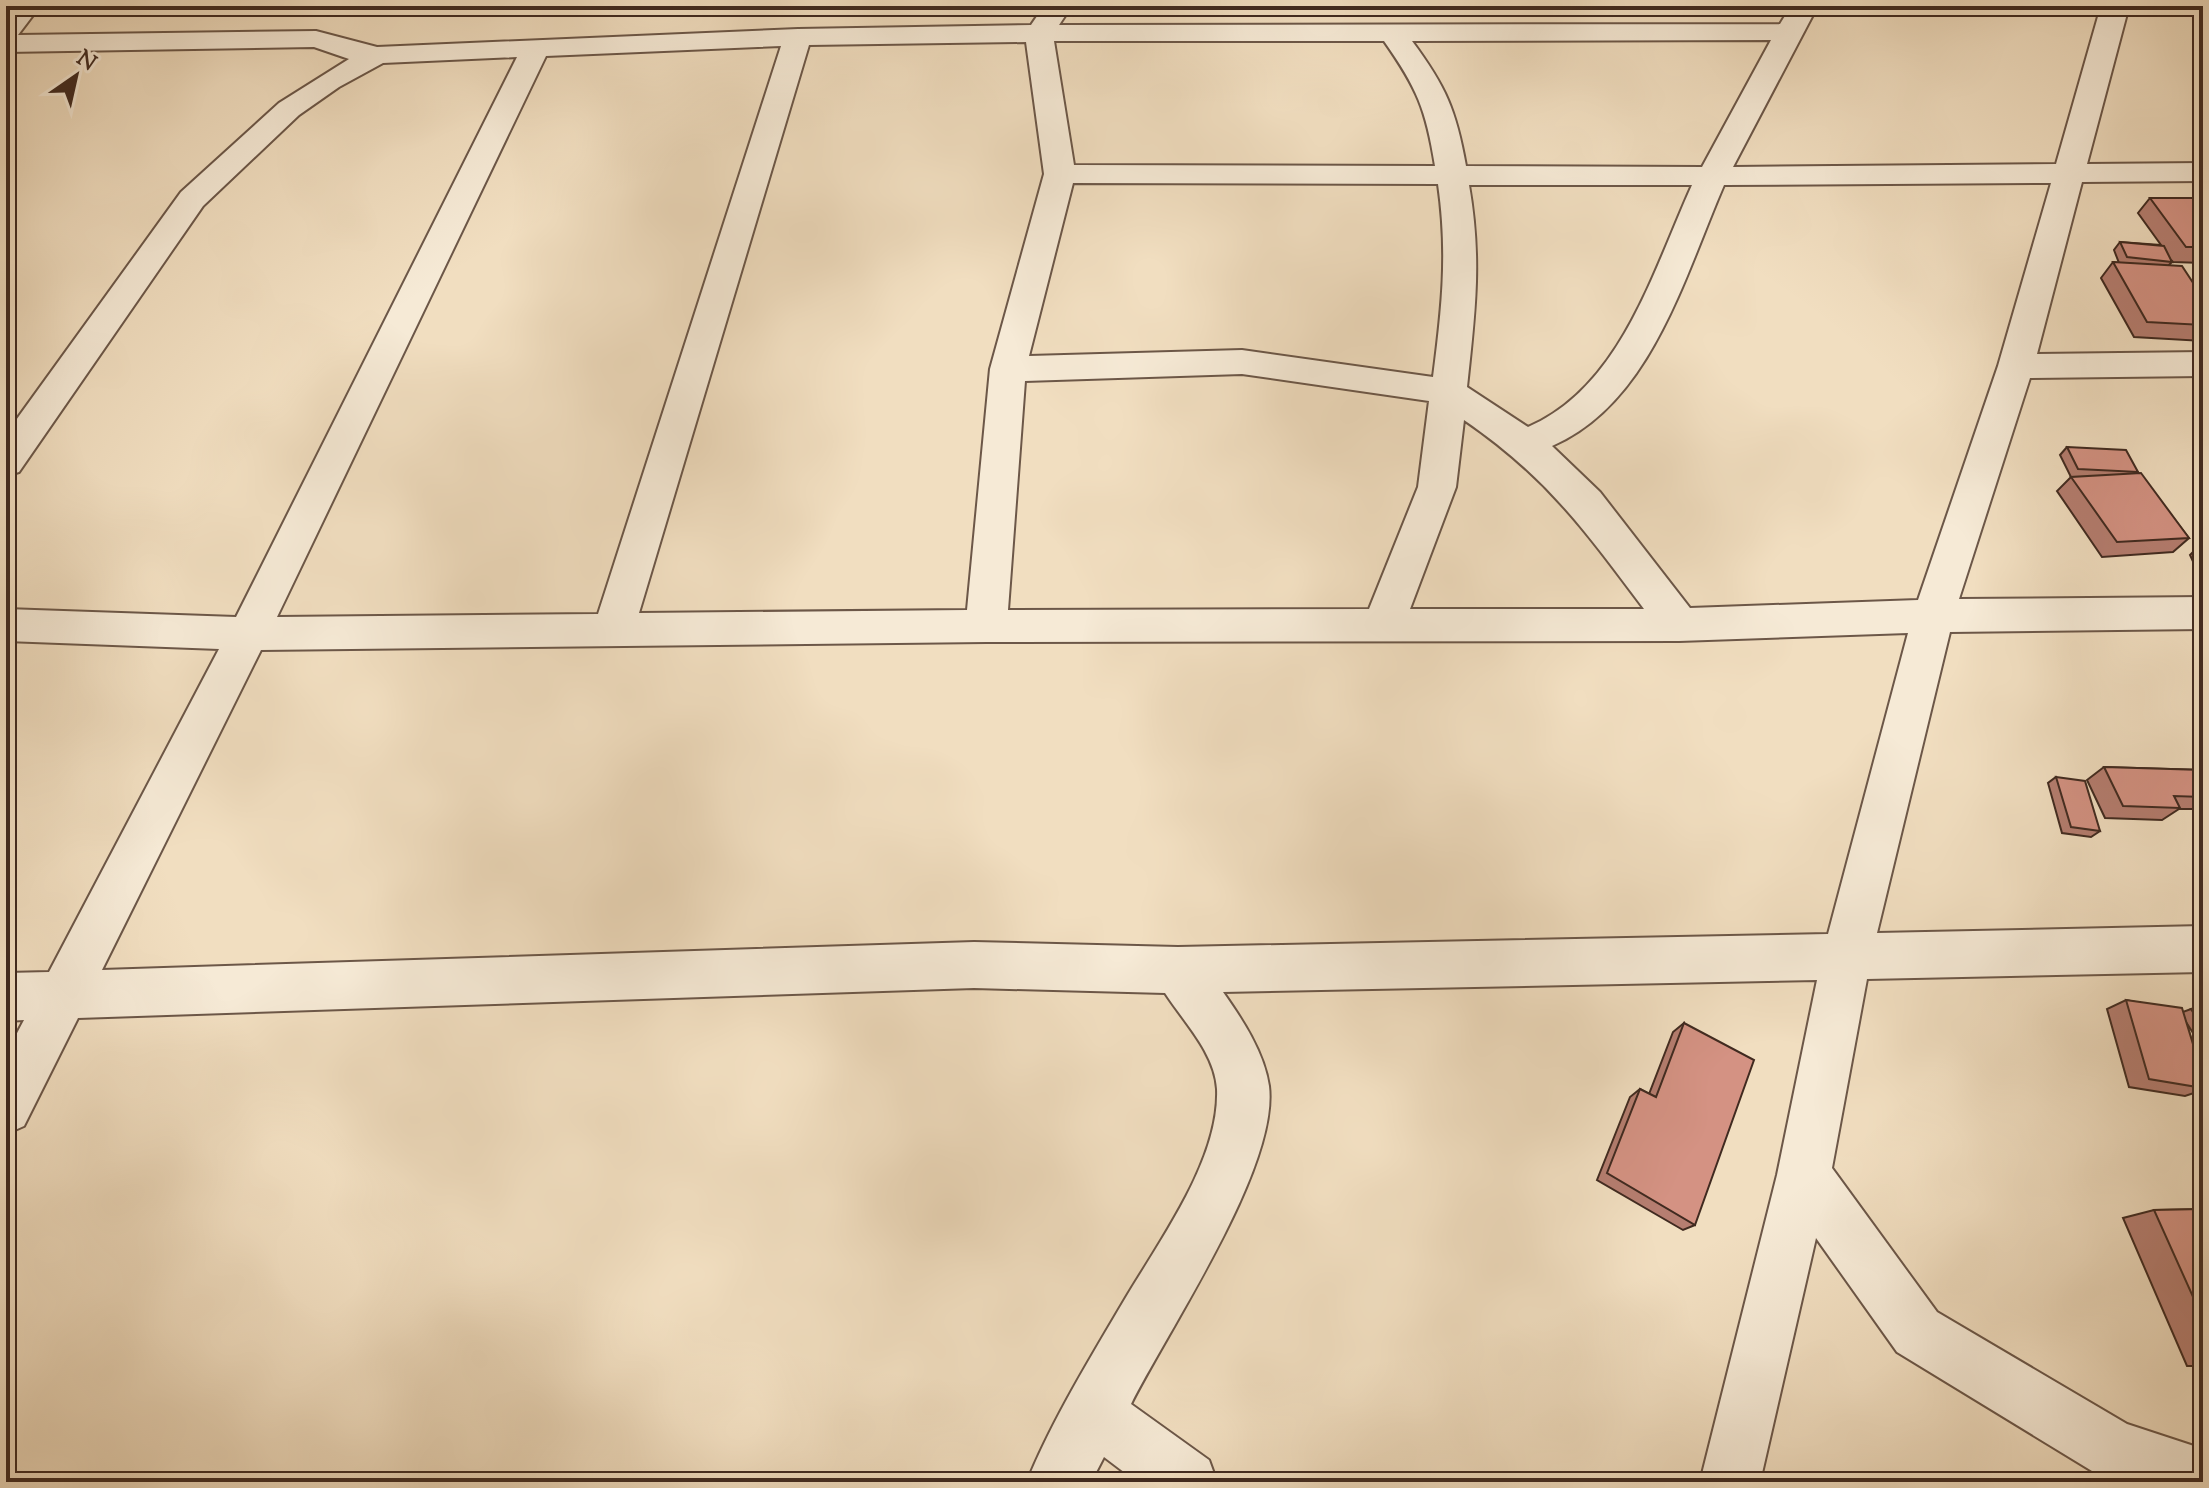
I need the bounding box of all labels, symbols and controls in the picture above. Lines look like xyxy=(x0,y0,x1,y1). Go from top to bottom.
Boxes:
north arrow xyxy=(36,36,116,116)
text: N xyxy=(69,44,102,80)

